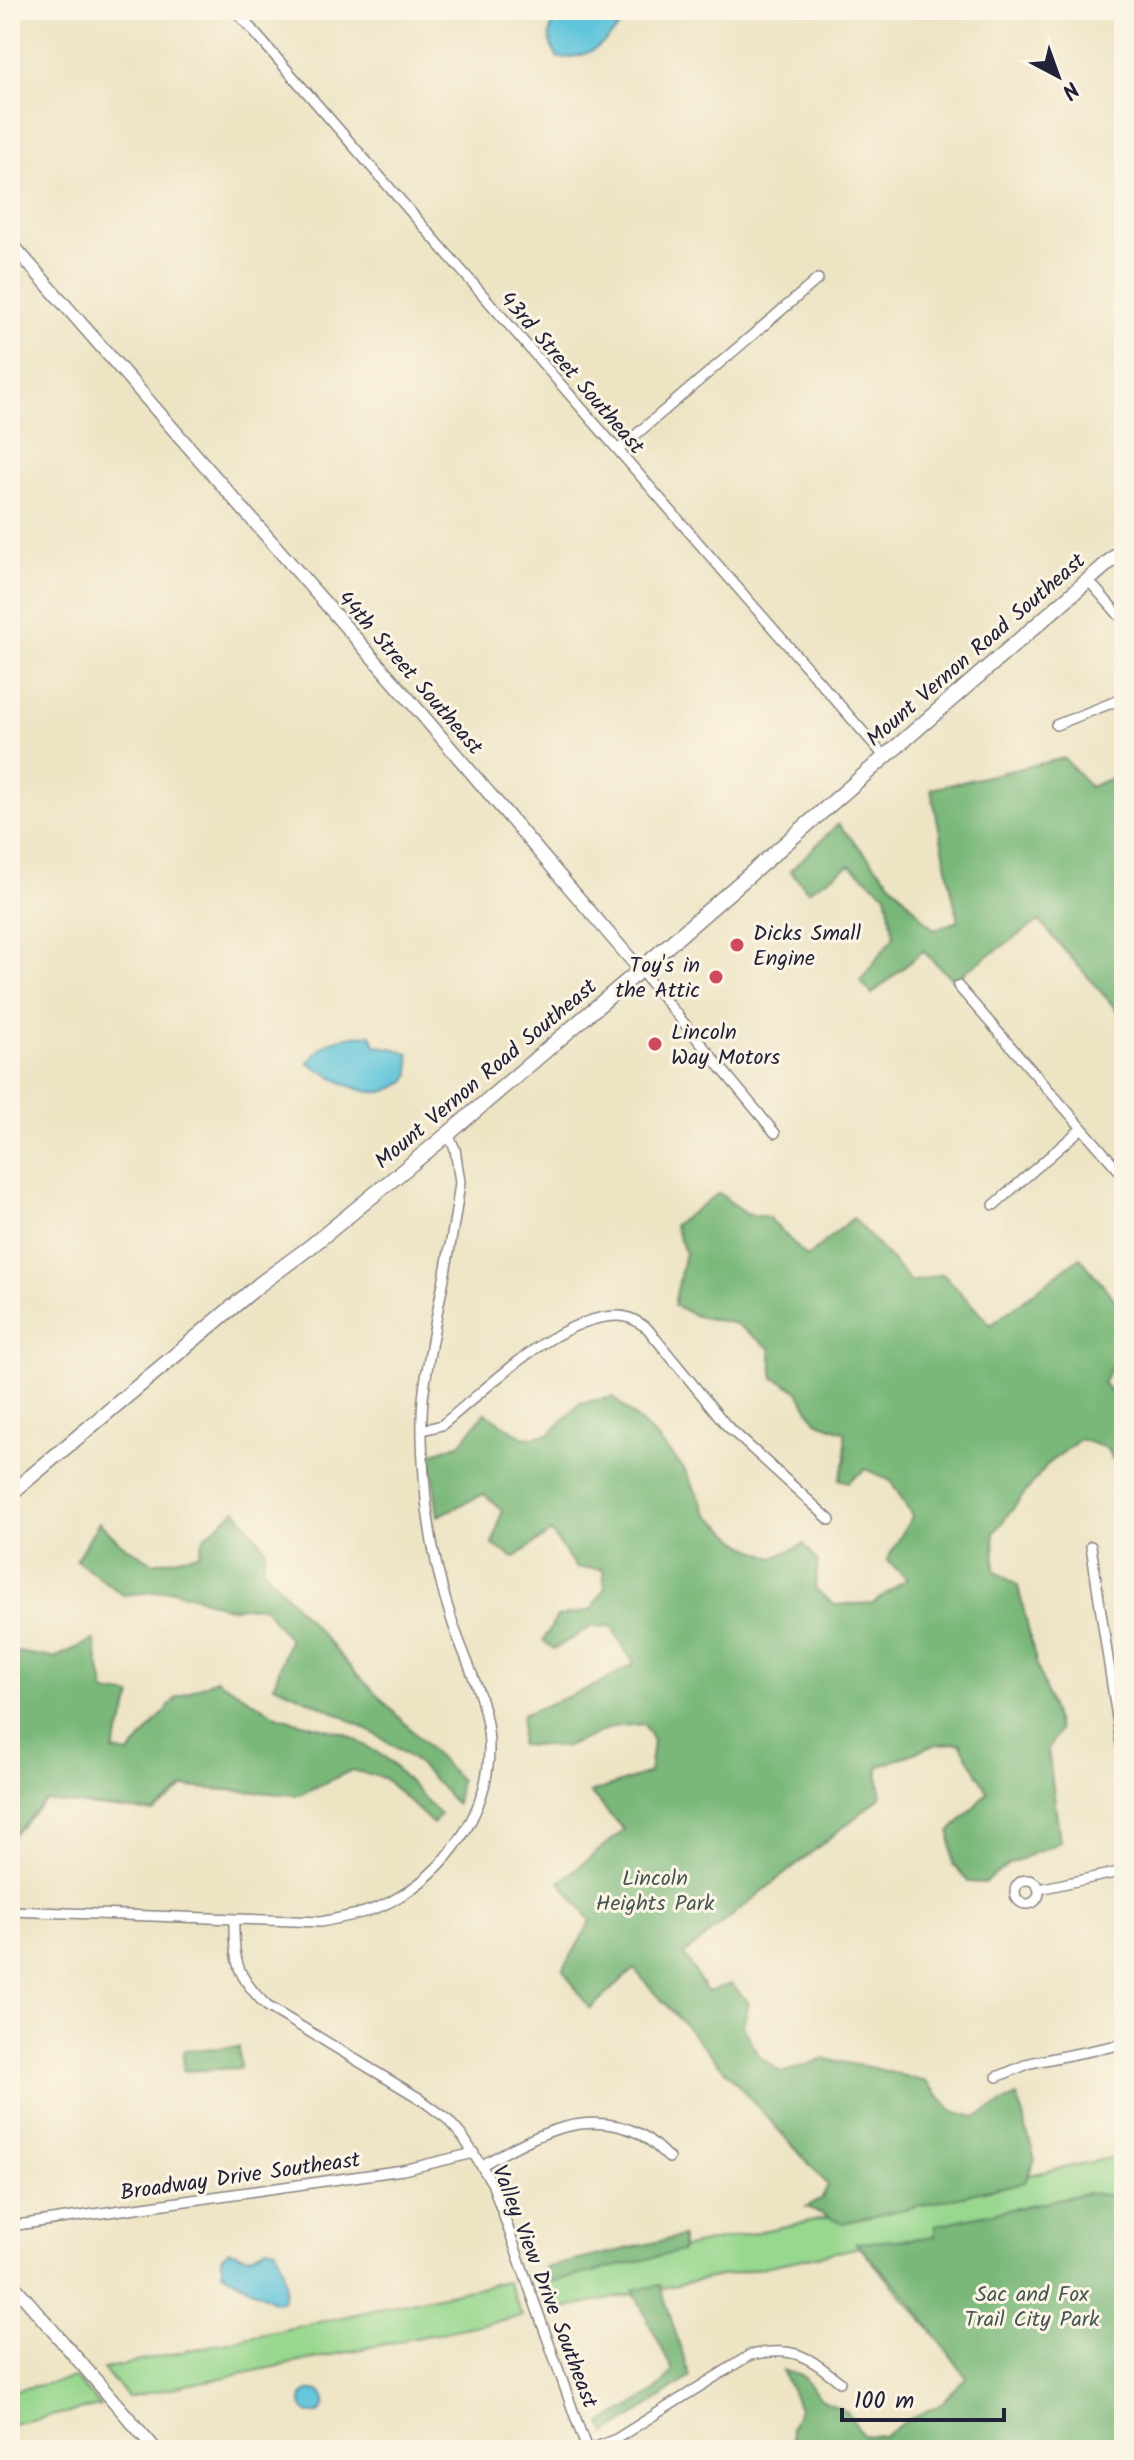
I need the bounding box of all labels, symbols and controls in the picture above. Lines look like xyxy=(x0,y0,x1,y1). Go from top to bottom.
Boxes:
north arrow xyxy=(1018,36,1098,116)
text: N xyxy=(1053,71,1086,107)
street label: 43rd Street Southeast xyxy=(490,284,653,464)
street label: Mount Vernon Road Southeast xyxy=(859,545,1095,756)
street label: 44th Street Southeast xyxy=(327,583,491,764)
place label: Dicks Small Engine xyxy=(753,917,862,977)
marker: Dicks Small Engine xyxy=(728,936,746,954)
place label: Toy's in the Attic xyxy=(616,949,700,1009)
marker: Toy's in the Attic xyxy=(707,968,725,986)
street label: Mount Vernon Road Southeast xyxy=(367,971,606,1179)
place label: Lincoln Way Motors xyxy=(671,1016,781,1076)
marker: Lincoln Way Motors xyxy=(646,1035,664,1053)
park label: Lincoln Heights Park xyxy=(596,1862,715,1922)
street label: Broadway Drive Southeast xyxy=(118,2143,363,2212)
street label: Valley View Drive Southeast xyxy=(481,2160,606,2414)
park label: Sac and Fox Trail City Park xyxy=(965,2278,1100,2338)
scale bar xyxy=(842,2372,1004,2422)
text: 100 m xyxy=(854,2382,914,2421)

